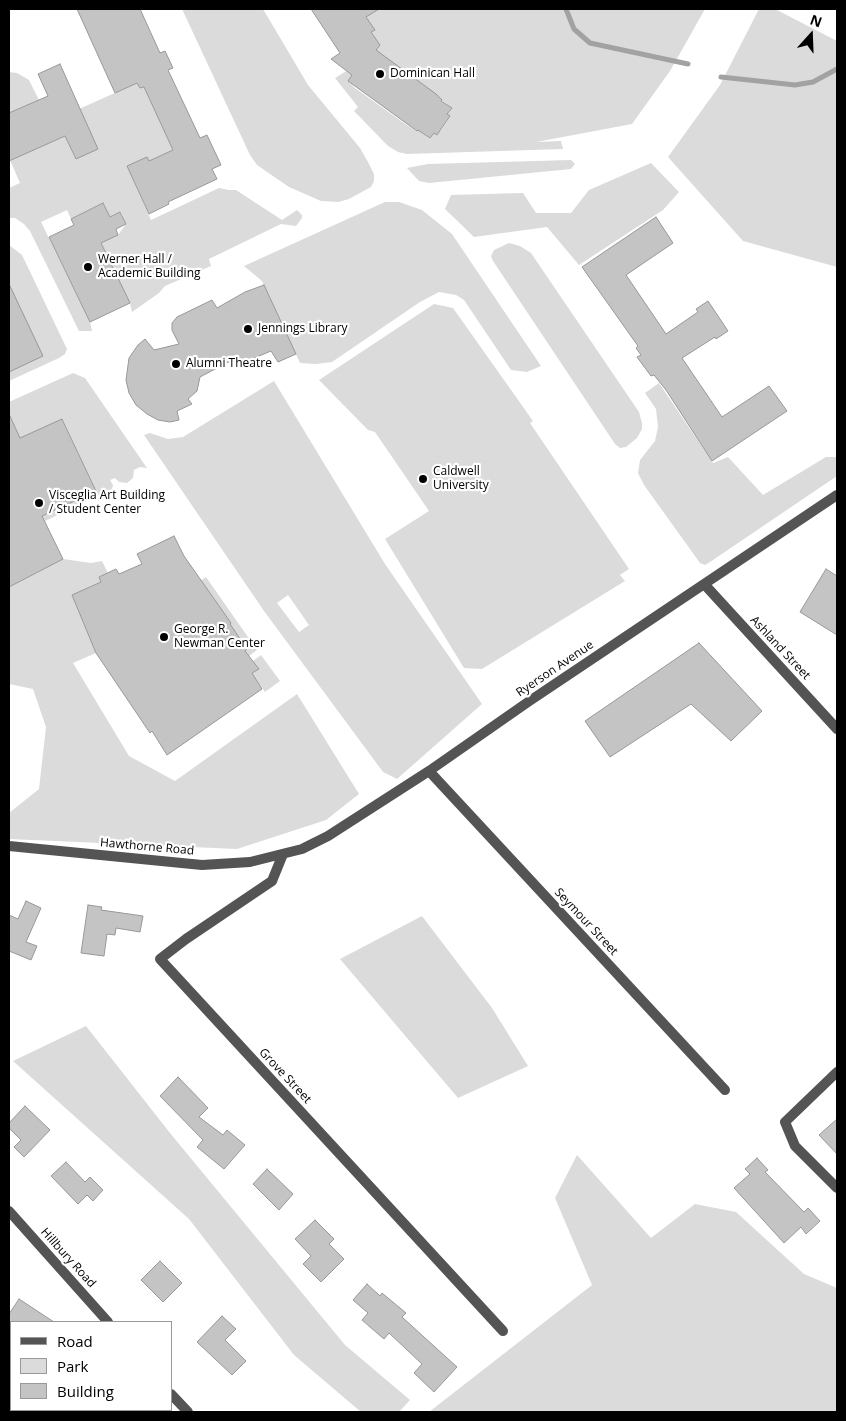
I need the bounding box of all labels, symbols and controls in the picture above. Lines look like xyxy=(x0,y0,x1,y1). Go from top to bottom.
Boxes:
north arrow xyxy=(786,10,836,60)
text: N xyxy=(808,10,825,31)
place label: Dominican Hall xyxy=(390,67,475,81)
marker: Dominican Hall xyxy=(374,68,386,80)
place label: Werner Hall / Academic Building xyxy=(98,253,201,281)
marker: Werner Hall / Academic Building xyxy=(82,261,94,273)
place label: Jennings Library xyxy=(258,322,348,336)
marker: Jennings Library xyxy=(242,323,254,335)
place label: Alumni Theatre xyxy=(186,357,272,371)
marker: Alumni Theatre xyxy=(170,358,182,370)
place label: Caldwell University xyxy=(433,465,489,493)
marker: Caldwell University xyxy=(417,473,429,485)
place label: Visceglia Art Building / Student Center xyxy=(49,489,165,517)
marker: Visceglia Art Building / Student Center xyxy=(33,497,45,509)
street label: Ashland Street xyxy=(747,613,813,683)
place label: George R. Newman Center xyxy=(174,623,265,651)
marker: George R. Newman Center xyxy=(158,631,170,643)
street label: Ryerson Avenue xyxy=(514,638,596,700)
street label: Hawthorne Road xyxy=(99,836,195,858)
street label: Seymour Street xyxy=(551,885,621,959)
street label: Grove Street xyxy=(256,1045,314,1107)
street label: Hillbury Road xyxy=(37,1225,99,1291)
legend xyxy=(10,1321,172,1411)
text: Road xyxy=(57,1331,93,1351)
text: Park xyxy=(57,1356,88,1376)
text: Building xyxy=(57,1381,114,1401)

